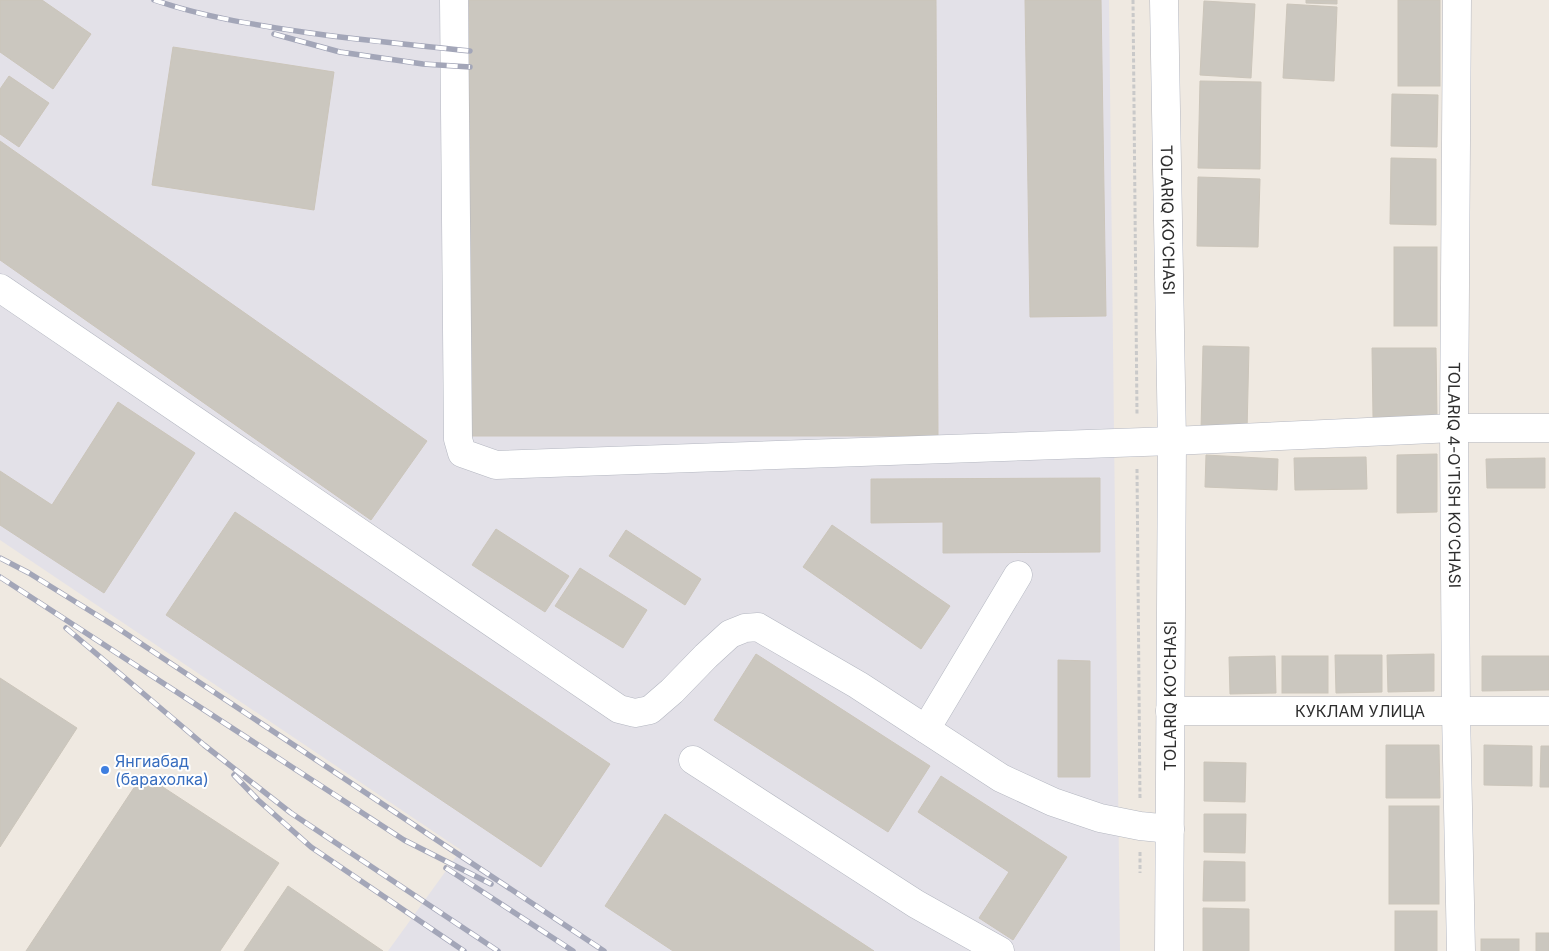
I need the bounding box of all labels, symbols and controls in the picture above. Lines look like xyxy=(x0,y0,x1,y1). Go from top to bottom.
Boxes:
street label: TOLARIQ KO'CHASI xyxy=(1157,145,1179,295)
street label: TOLARIQ 4-O'TISH KO'CHASI xyxy=(1444,362,1465,588)
street label: TOLARIQ KO'CHASI xyxy=(1160,621,1180,771)
street label: КУКЛАМ УЛИЦА xyxy=(1295,701,1425,721)
place label: Янгиабад (барахолка) xyxy=(115,751,209,789)
marker: Янгиабад (барахолка) xyxy=(99,764,111,776)

